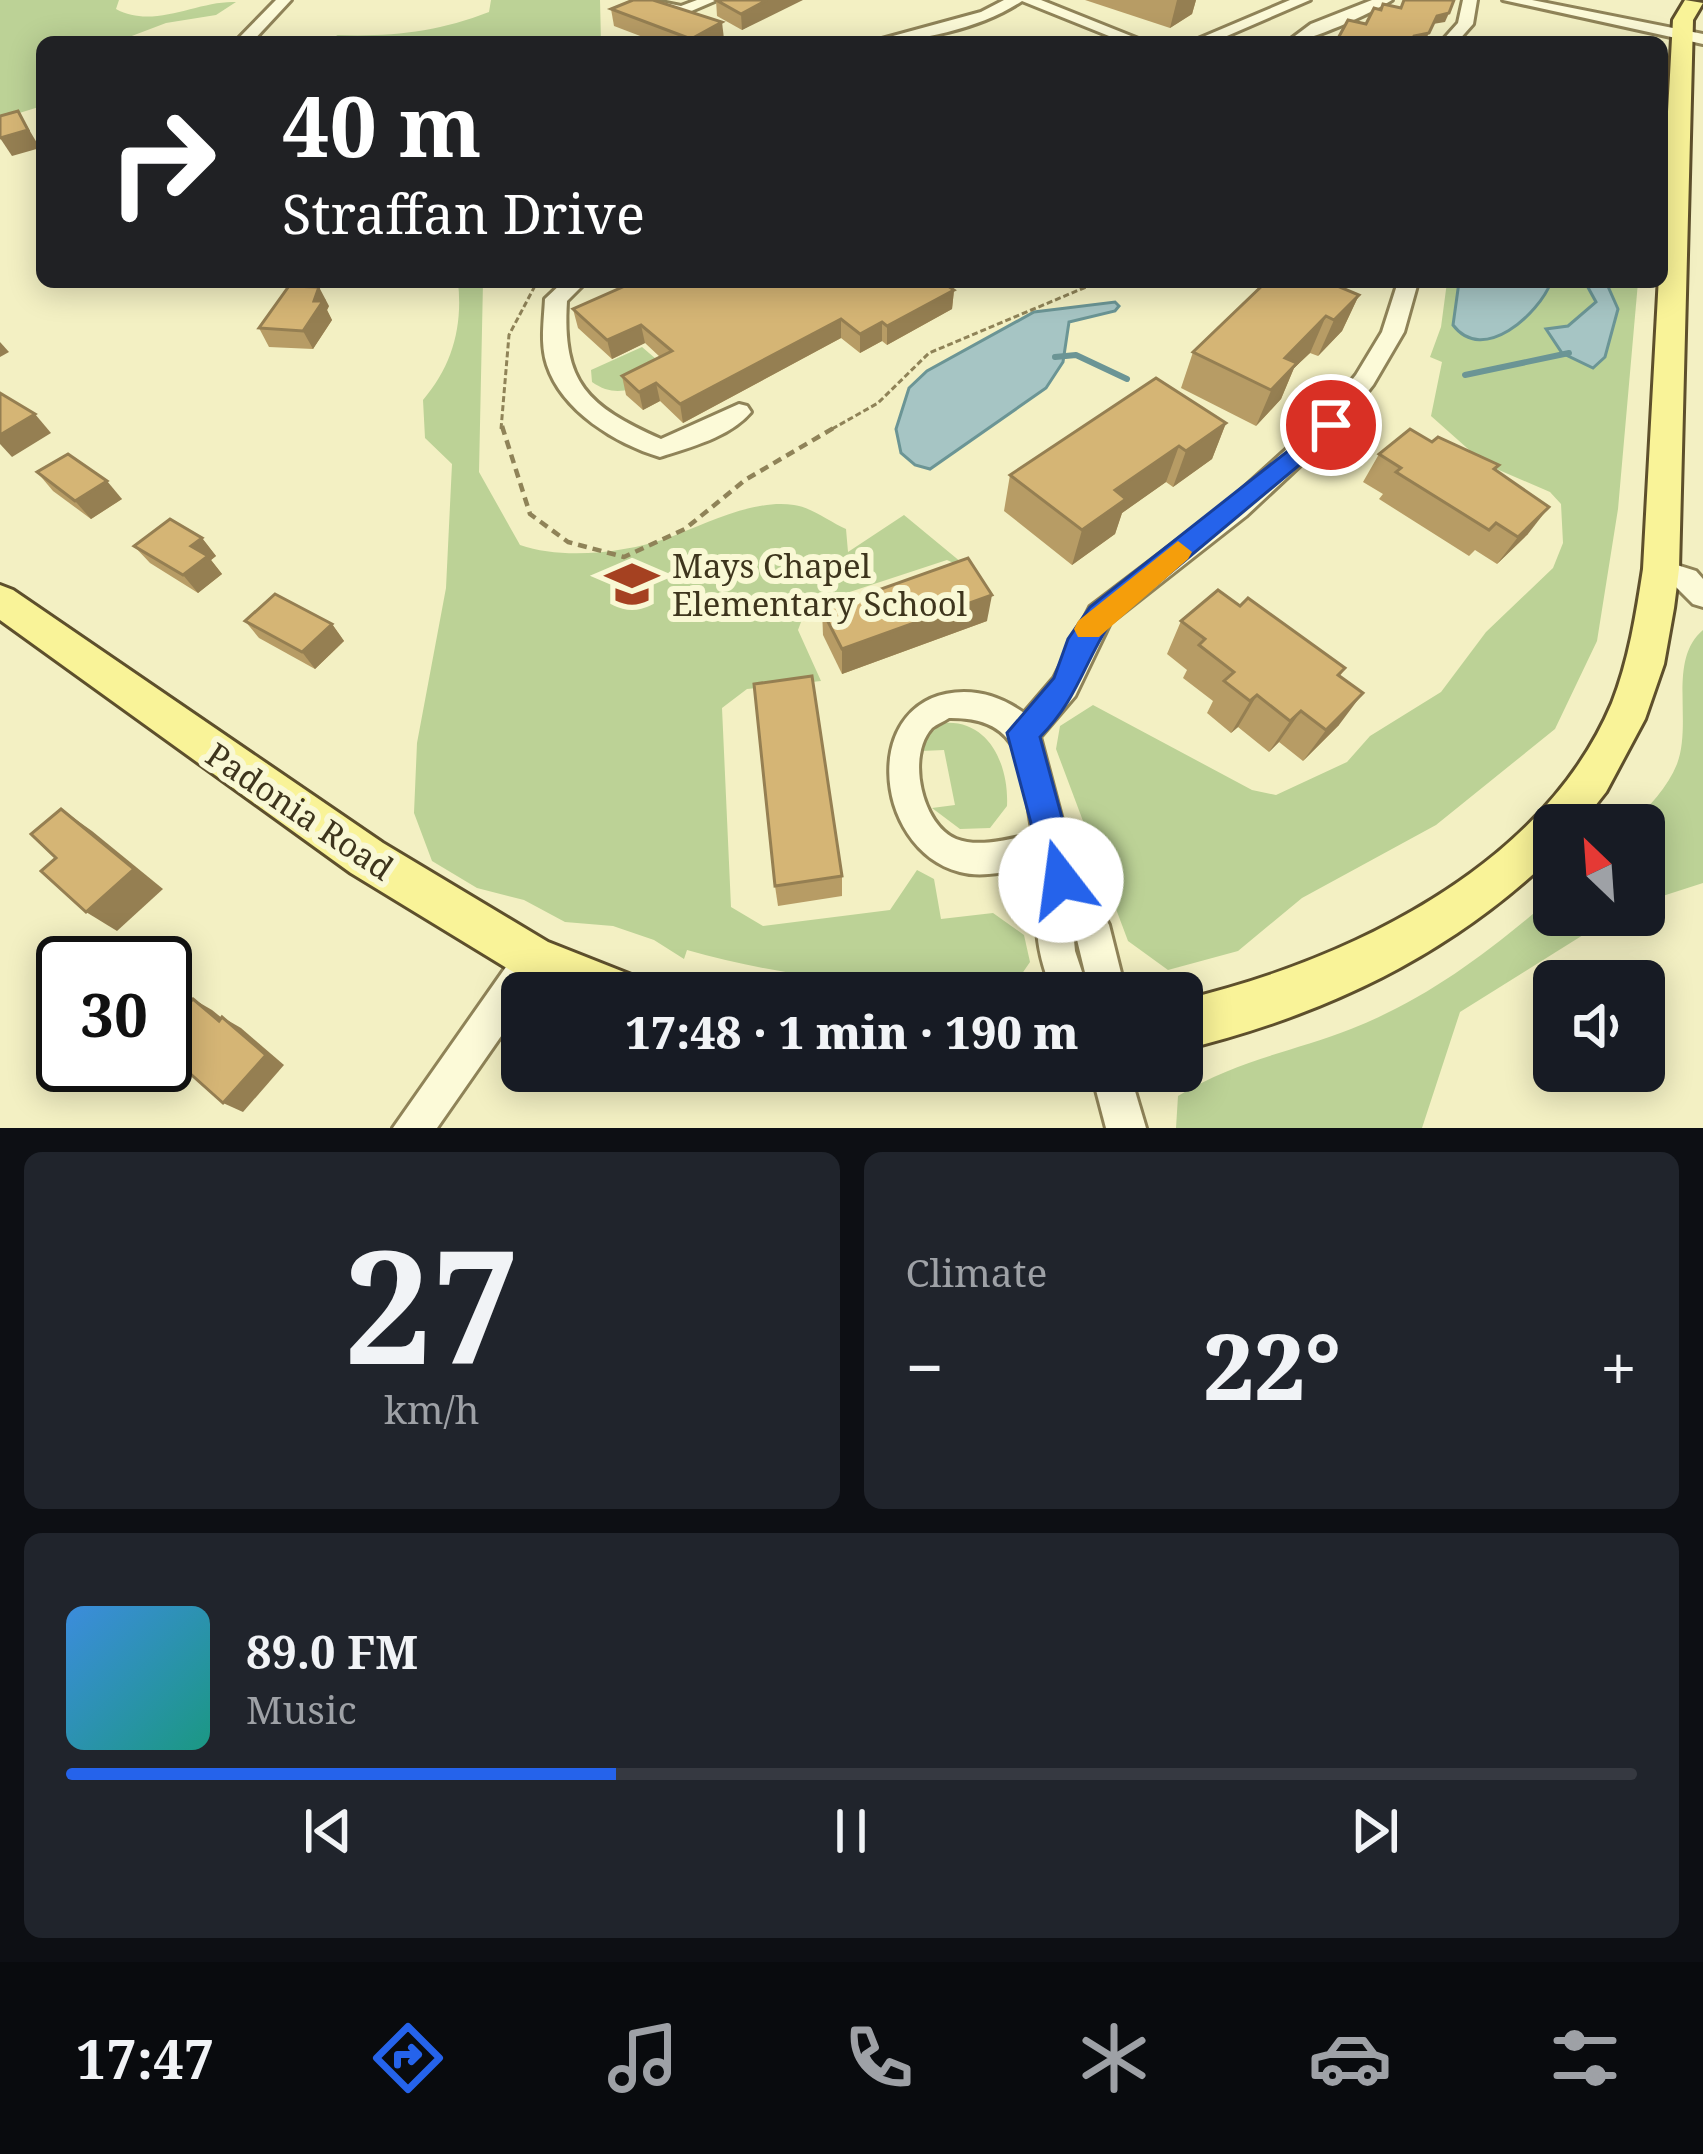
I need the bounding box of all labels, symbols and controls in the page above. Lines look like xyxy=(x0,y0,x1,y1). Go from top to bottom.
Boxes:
text: 40 m xyxy=(282,67,482,182)
icon: right xyxy=(84,84,240,240)
text: Straffan Drive xyxy=(282,176,645,250)
pin xyxy=(1280,374,1382,476)
icon: arrive xyxy=(1298,392,1364,458)
place label: Mays Chapel Elementary School xyxy=(672,543,967,626)
school or university icon: Mays Chapel Elementary School xyxy=(603,555,661,613)
street label: Padonia Road xyxy=(198,732,402,890)
north arrow xyxy=(1533,804,1665,936)
map controls xyxy=(1533,804,1665,1092)
position arrow xyxy=(998,817,1124,943)
speed limit sign: 30 xyxy=(36,936,192,1092)
button: sound xyxy=(1533,960,1665,1092)
text: 17:48 · 1 min · 190 m xyxy=(625,1001,1079,1062)
text: 27 xyxy=(344,1197,520,1410)
text: Climate xyxy=(906,1245,1047,1298)
text: 22° xyxy=(1203,1304,1341,1426)
text: − xyxy=(906,1321,944,1411)
text: + xyxy=(1600,1321,1637,1411)
text: km/h xyxy=(384,1382,480,1435)
text: 89.0 FM xyxy=(246,1621,418,1682)
text: Music xyxy=(246,1682,357,1735)
icon: previous xyxy=(295,1798,361,1864)
icon: pause xyxy=(818,1798,884,1864)
icon: next xyxy=(1342,1798,1408,1864)
icon: directions xyxy=(366,2016,450,2100)
icon: music xyxy=(601,2016,685,2100)
icon: phone xyxy=(837,2016,921,2100)
icon: climate xyxy=(1072,2016,1156,2100)
icon: car xyxy=(1308,2016,1392,2100)
icon: filters xyxy=(1543,2016,1627,2100)
text: 17:47 xyxy=(76,2021,214,2095)

